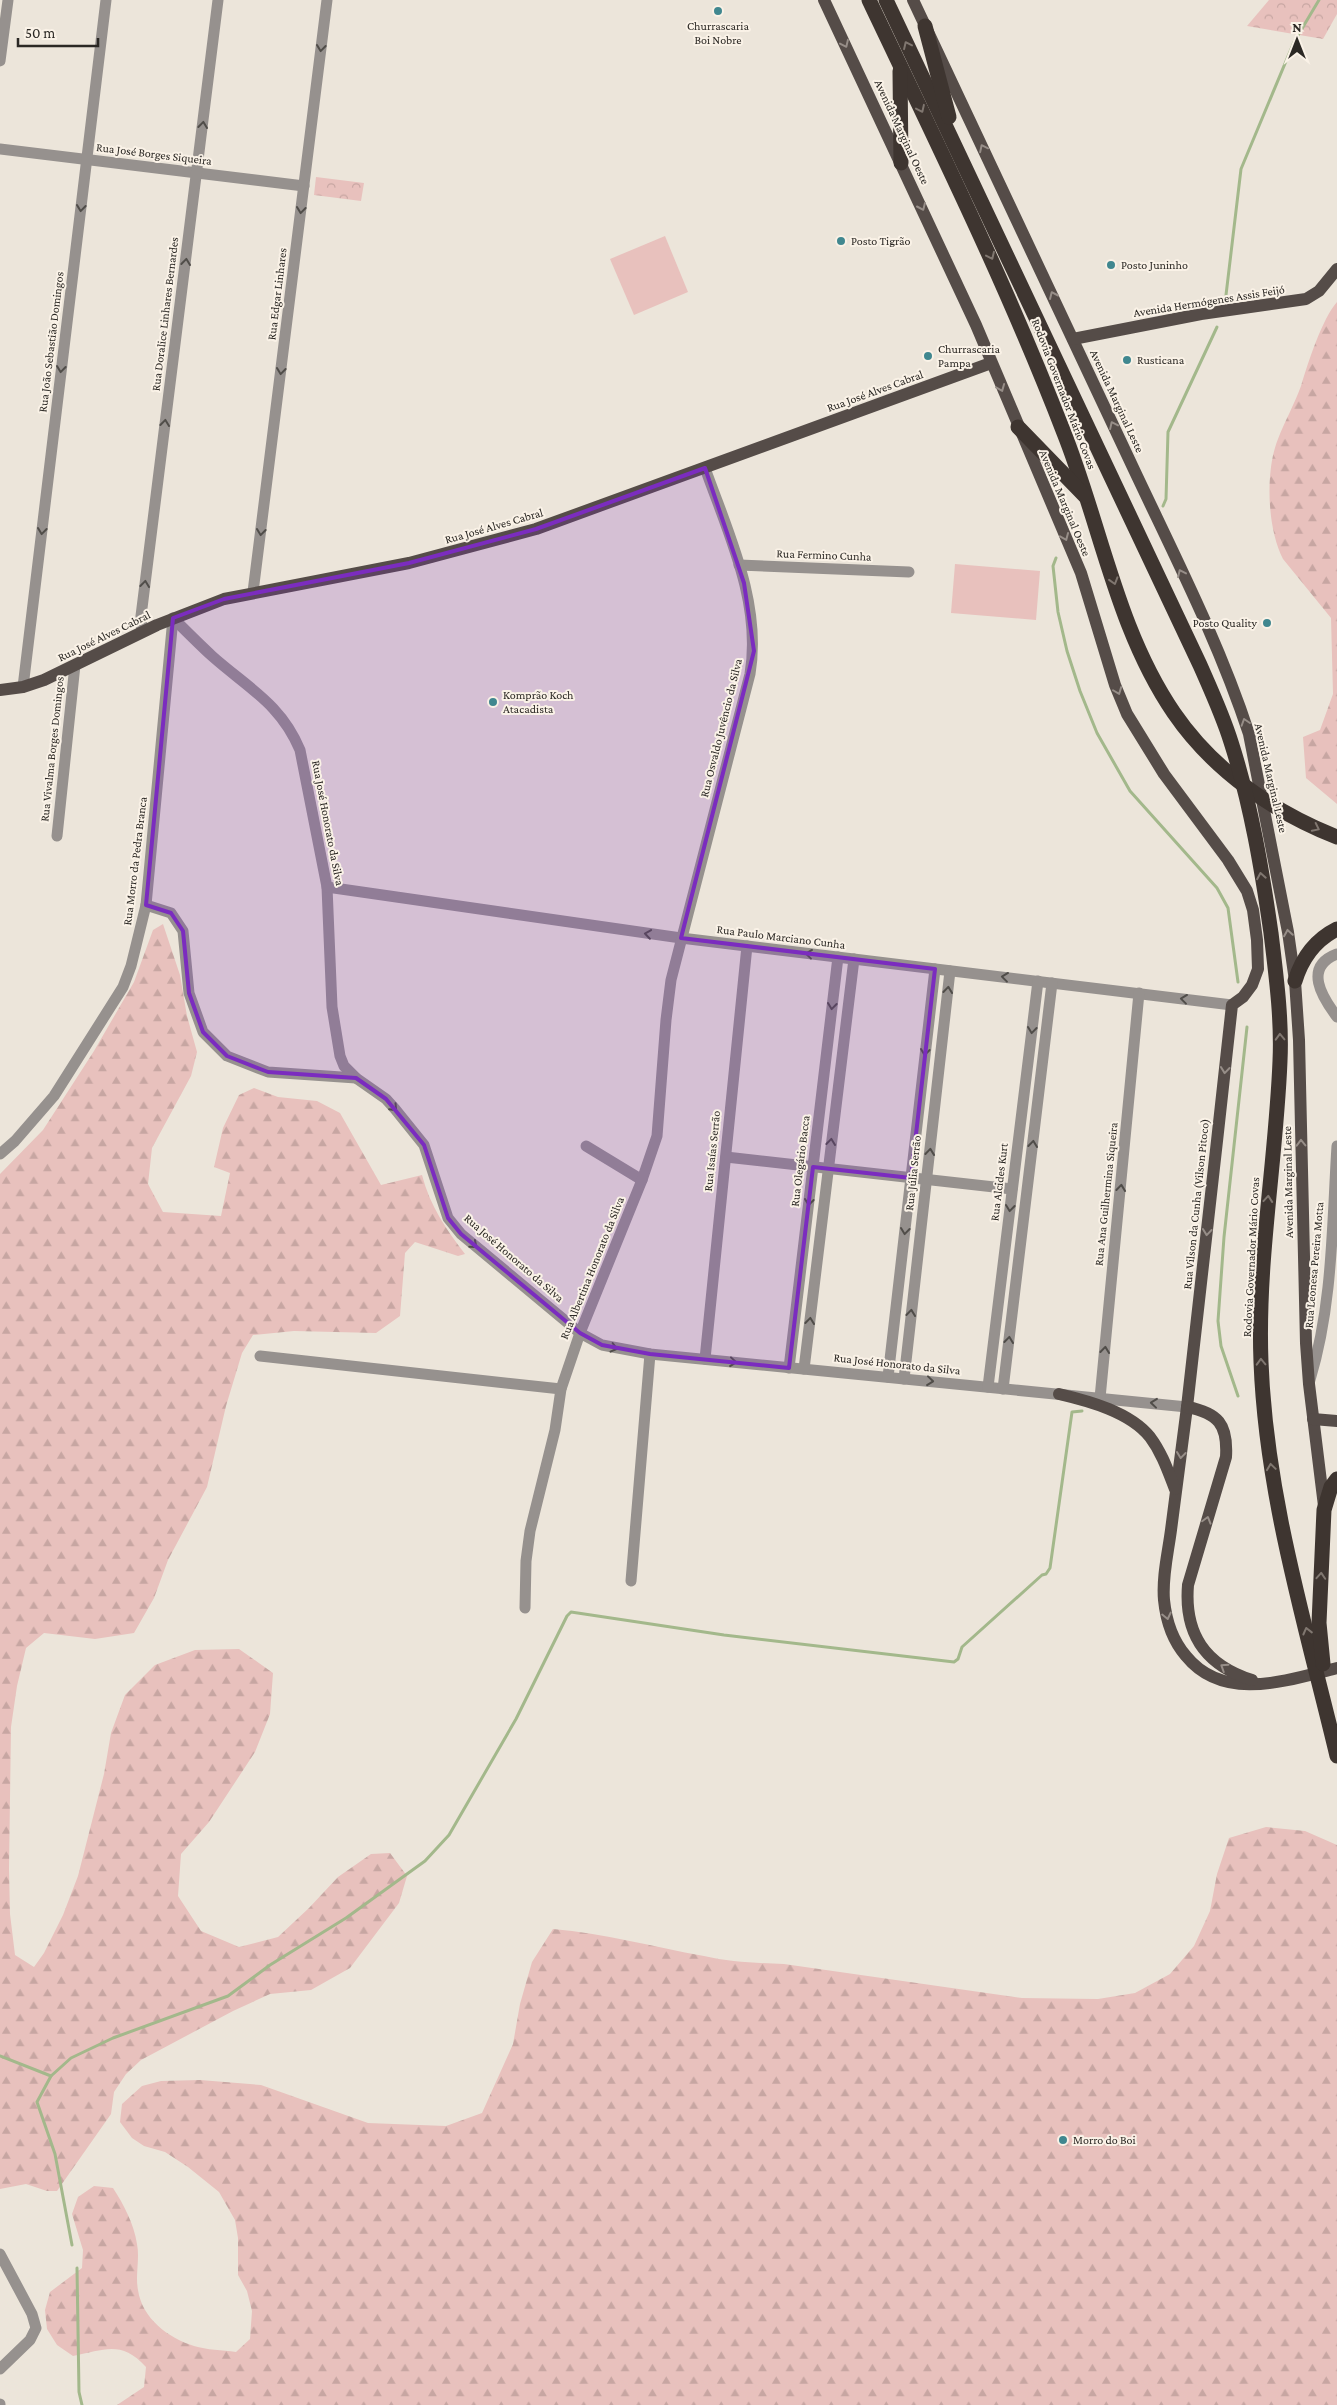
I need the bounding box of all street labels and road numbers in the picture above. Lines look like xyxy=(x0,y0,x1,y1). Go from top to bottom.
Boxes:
street label: Avenida Marginal Oeste xyxy=(872,77,932,187)
street label: Rua José Borges Siqueira xyxy=(95,140,213,168)
street label: Rua Doralice Linhares Bernardes xyxy=(149,236,181,392)
street label: Rua Edgar Linhares xyxy=(264,247,290,341)
street label: Rua João Sebastião Domingos xyxy=(35,271,67,413)
street label: Avenida Hermógenes Assis Feijó xyxy=(1132,282,1286,320)
street label: Rodovia Governador Mário Covas xyxy=(1029,317,1099,472)
street label: Avenida Marginal Leste xyxy=(1087,347,1147,455)
street label: Rua José Alves Cabral xyxy=(825,367,925,415)
street label: Avenida Marginal Oeste xyxy=(1036,448,1094,558)
street label: Rua José Alves Cabral xyxy=(443,505,545,547)
street label: Rua Fermino Cunha xyxy=(776,546,872,564)
street label: Rua José Alves Cabral xyxy=(55,607,153,665)
street label: Rua Osvaldo Juvêncio da Silva xyxy=(697,657,745,799)
street label: Rua Vivalma Borges Domingos xyxy=(37,675,67,822)
street label: Avenida Marginal Leste xyxy=(1252,722,1290,834)
street label: Rua José Honorato da Silva xyxy=(309,759,347,887)
street label: Rua Morro da Pedra Branca xyxy=(120,795,150,926)
street label: Rua Paulo Marciano Cunha xyxy=(716,922,847,952)
street label: Rua Isaías Serrão xyxy=(701,1110,723,1192)
street label: Rua Olegário Bacca xyxy=(787,1114,813,1207)
street label: Rua Vilson da Cunha (Vilson Pitoco) xyxy=(1180,1118,1212,1290)
street label: Rua Ana Guilhermina Siqueira xyxy=(1091,1121,1121,1266)
street label: Avenida Marginal Leste xyxy=(1280,1126,1296,1238)
street label: Rua Júlia Serrão xyxy=(902,1135,924,1211)
street label: Rua Alcides Kurt xyxy=(987,1141,1011,1222)
street label: Rodovia Governador Mário Covas xyxy=(1240,1176,1262,1337)
street label: Rua Albertina Honorato da Silva xyxy=(557,1194,627,1341)
street label: Rua Leonesa Pereira Motta xyxy=(1302,1201,1327,1329)
street label: Rua José Honorato da Silva xyxy=(461,1211,567,1305)
street label: Rua José Honorato da Silva xyxy=(833,1350,961,1378)

